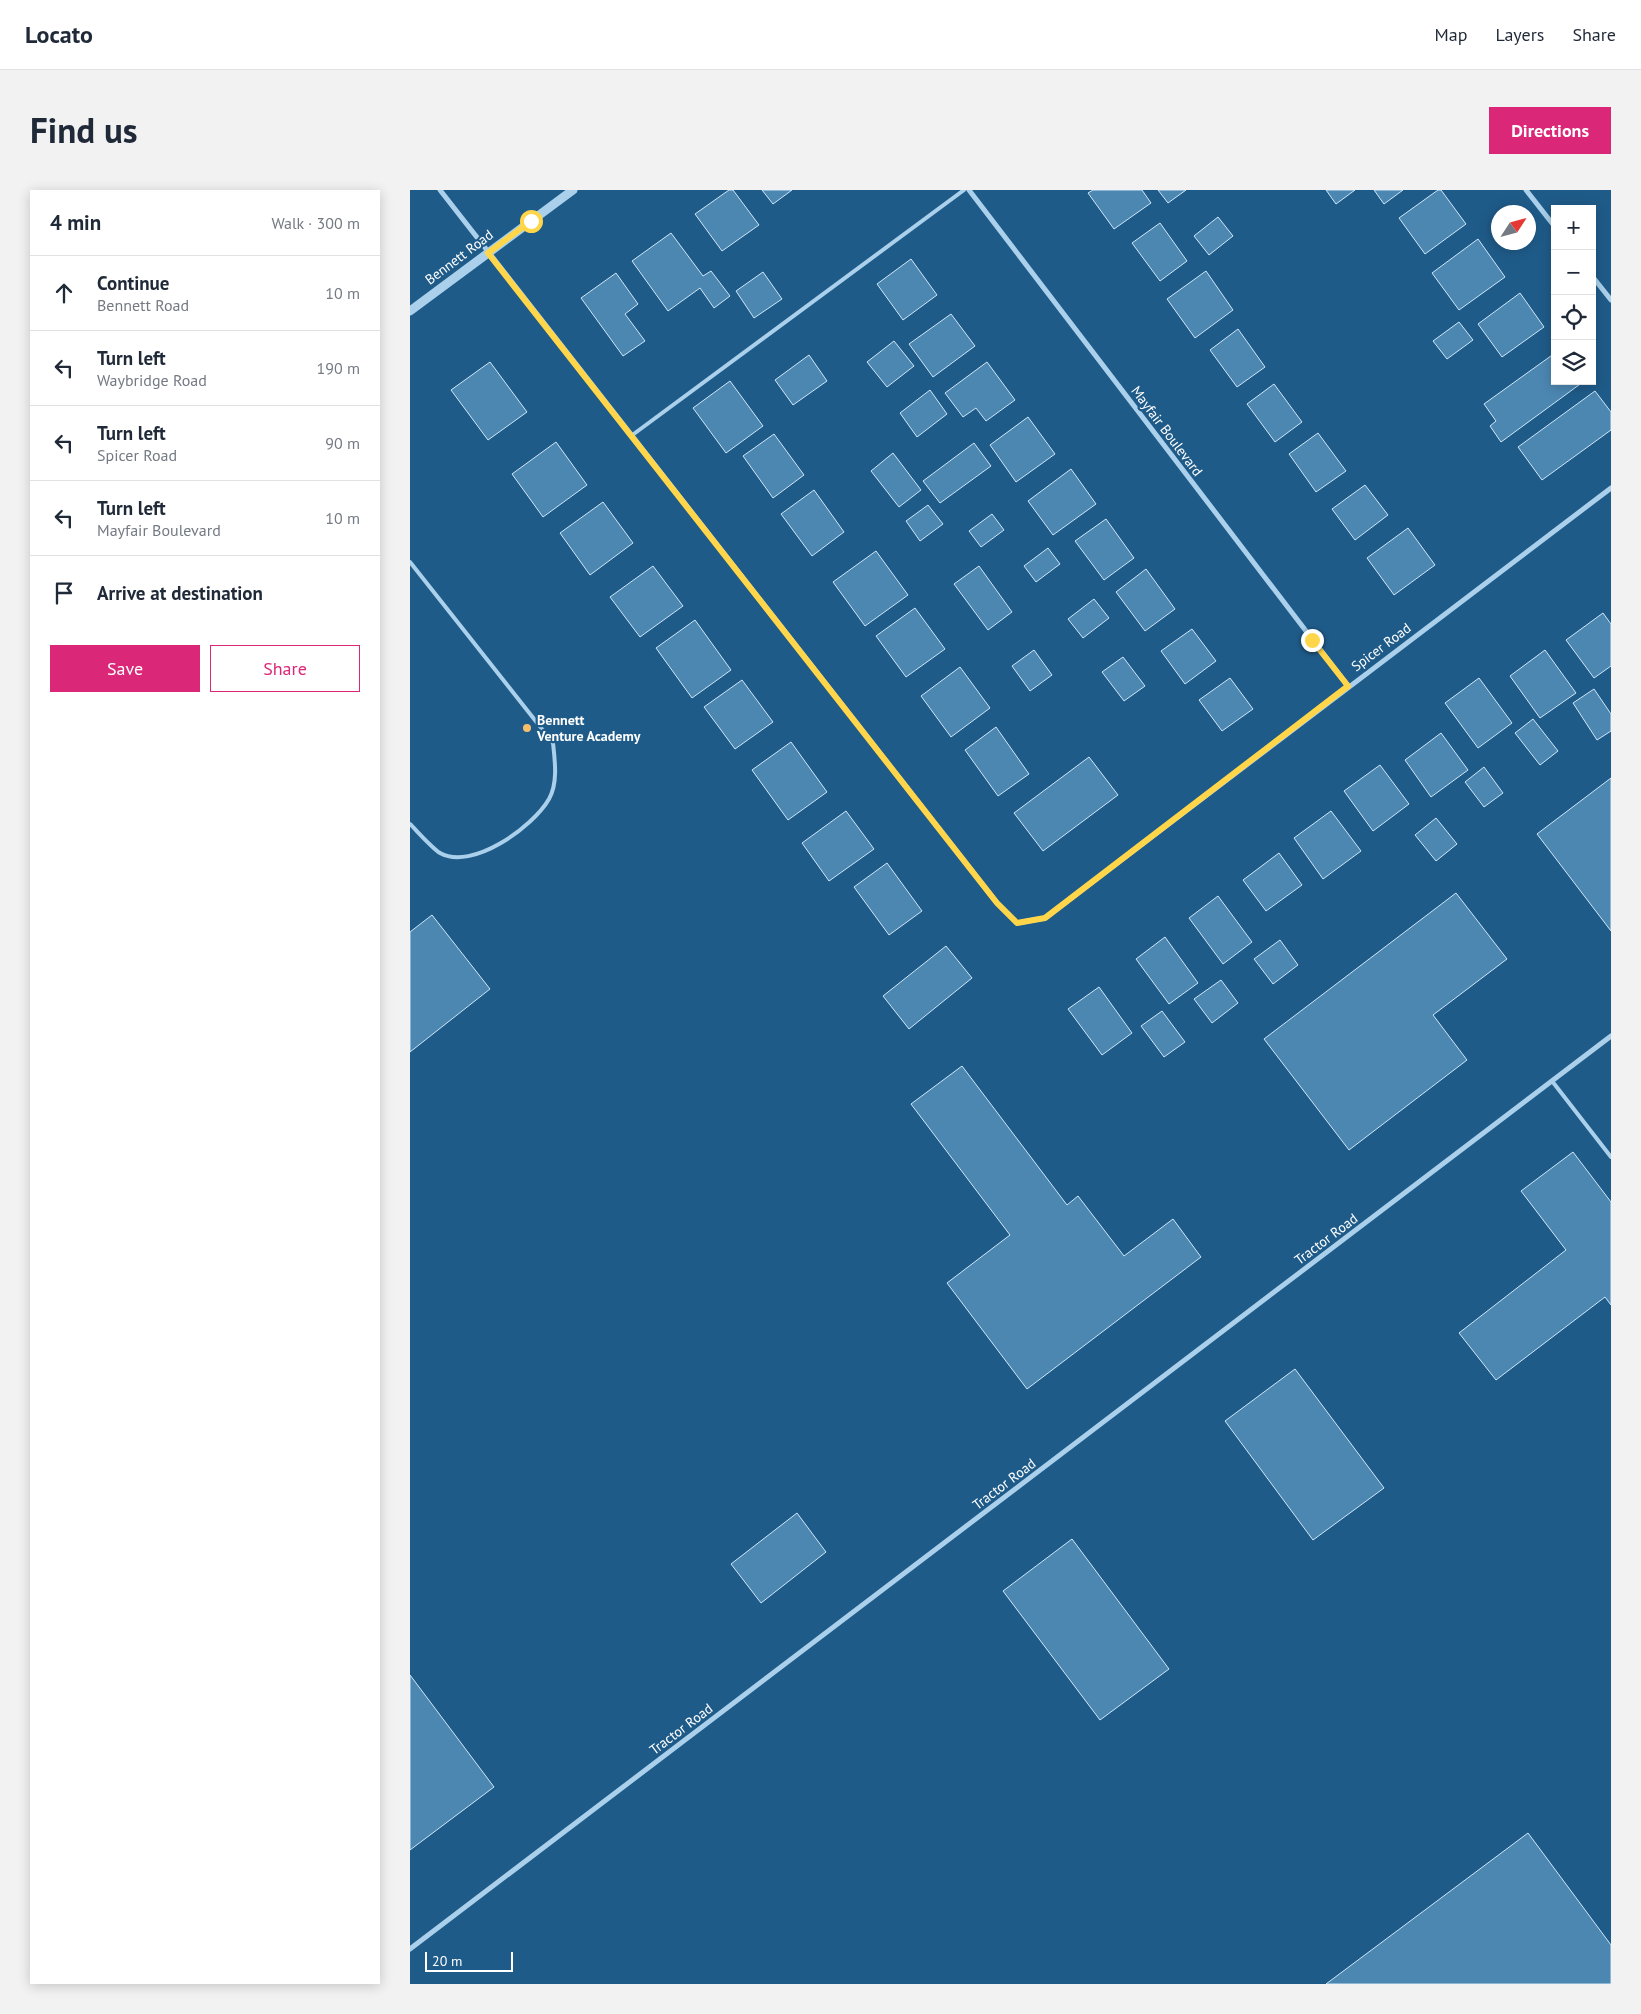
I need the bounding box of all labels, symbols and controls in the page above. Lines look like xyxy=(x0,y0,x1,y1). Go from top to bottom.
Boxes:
text: Locato xyxy=(25,19,93,50)
text: Map xyxy=(1435,23,1467,46)
text: Layers xyxy=(1495,23,1544,46)
text: Share xyxy=(1572,23,1616,46)
text: Find us xyxy=(30,107,138,153)
button: Directions xyxy=(1489,107,1611,154)
north arrow xyxy=(1491,205,1536,250)
map controls xyxy=(1551,205,1596,385)
button: + xyxy=(1551,205,1596,250)
text: 4 min xyxy=(50,209,101,236)
route start xyxy=(520,210,543,233)
text: Walk · 300 m xyxy=(271,213,360,233)
street label: Bennett Road xyxy=(421,226,497,288)
button: − xyxy=(1551,250,1596,295)
text: Continue xyxy=(97,271,169,295)
icon: ahead xyxy=(50,279,78,307)
text: 10 m xyxy=(325,283,360,303)
text: Bennett Road xyxy=(97,295,189,315)
button: locate xyxy=(1551,295,1596,340)
button: layers xyxy=(1551,340,1596,385)
text: Turn left xyxy=(97,346,166,370)
icon: left xyxy=(50,354,78,382)
text: 190 m xyxy=(317,358,360,378)
text: Waybridge Road xyxy=(97,370,207,390)
street label: Mayfair Boulevard xyxy=(1127,382,1207,480)
text: Turn left xyxy=(97,421,166,445)
icon: left xyxy=(50,429,78,457)
text: 90 m xyxy=(325,433,360,453)
text: Spicer Road xyxy=(97,445,177,465)
text: Turn left xyxy=(97,496,166,520)
icon: left xyxy=(50,504,78,532)
text: 10 m xyxy=(325,508,360,528)
text: Mayfair Boulevard xyxy=(97,520,221,540)
icon: arrive xyxy=(50,579,78,607)
text: Arrive at destination xyxy=(97,581,263,605)
street label: Spicer Road xyxy=(1348,619,1414,675)
route end xyxy=(1301,629,1324,652)
button: Save xyxy=(50,645,200,692)
button: Share xyxy=(210,645,360,692)
place label: Bennett Venture Academy xyxy=(536,711,641,745)
marker: Bennett Venture Academy xyxy=(521,722,533,734)
street label: Tractor Road xyxy=(1291,1209,1361,1269)
street label: Tractor Road xyxy=(969,1454,1039,1514)
street label: Tractor Road xyxy=(646,1699,716,1759)
scale bar xyxy=(425,1949,512,1972)
text: 20 m xyxy=(432,1952,462,1970)

